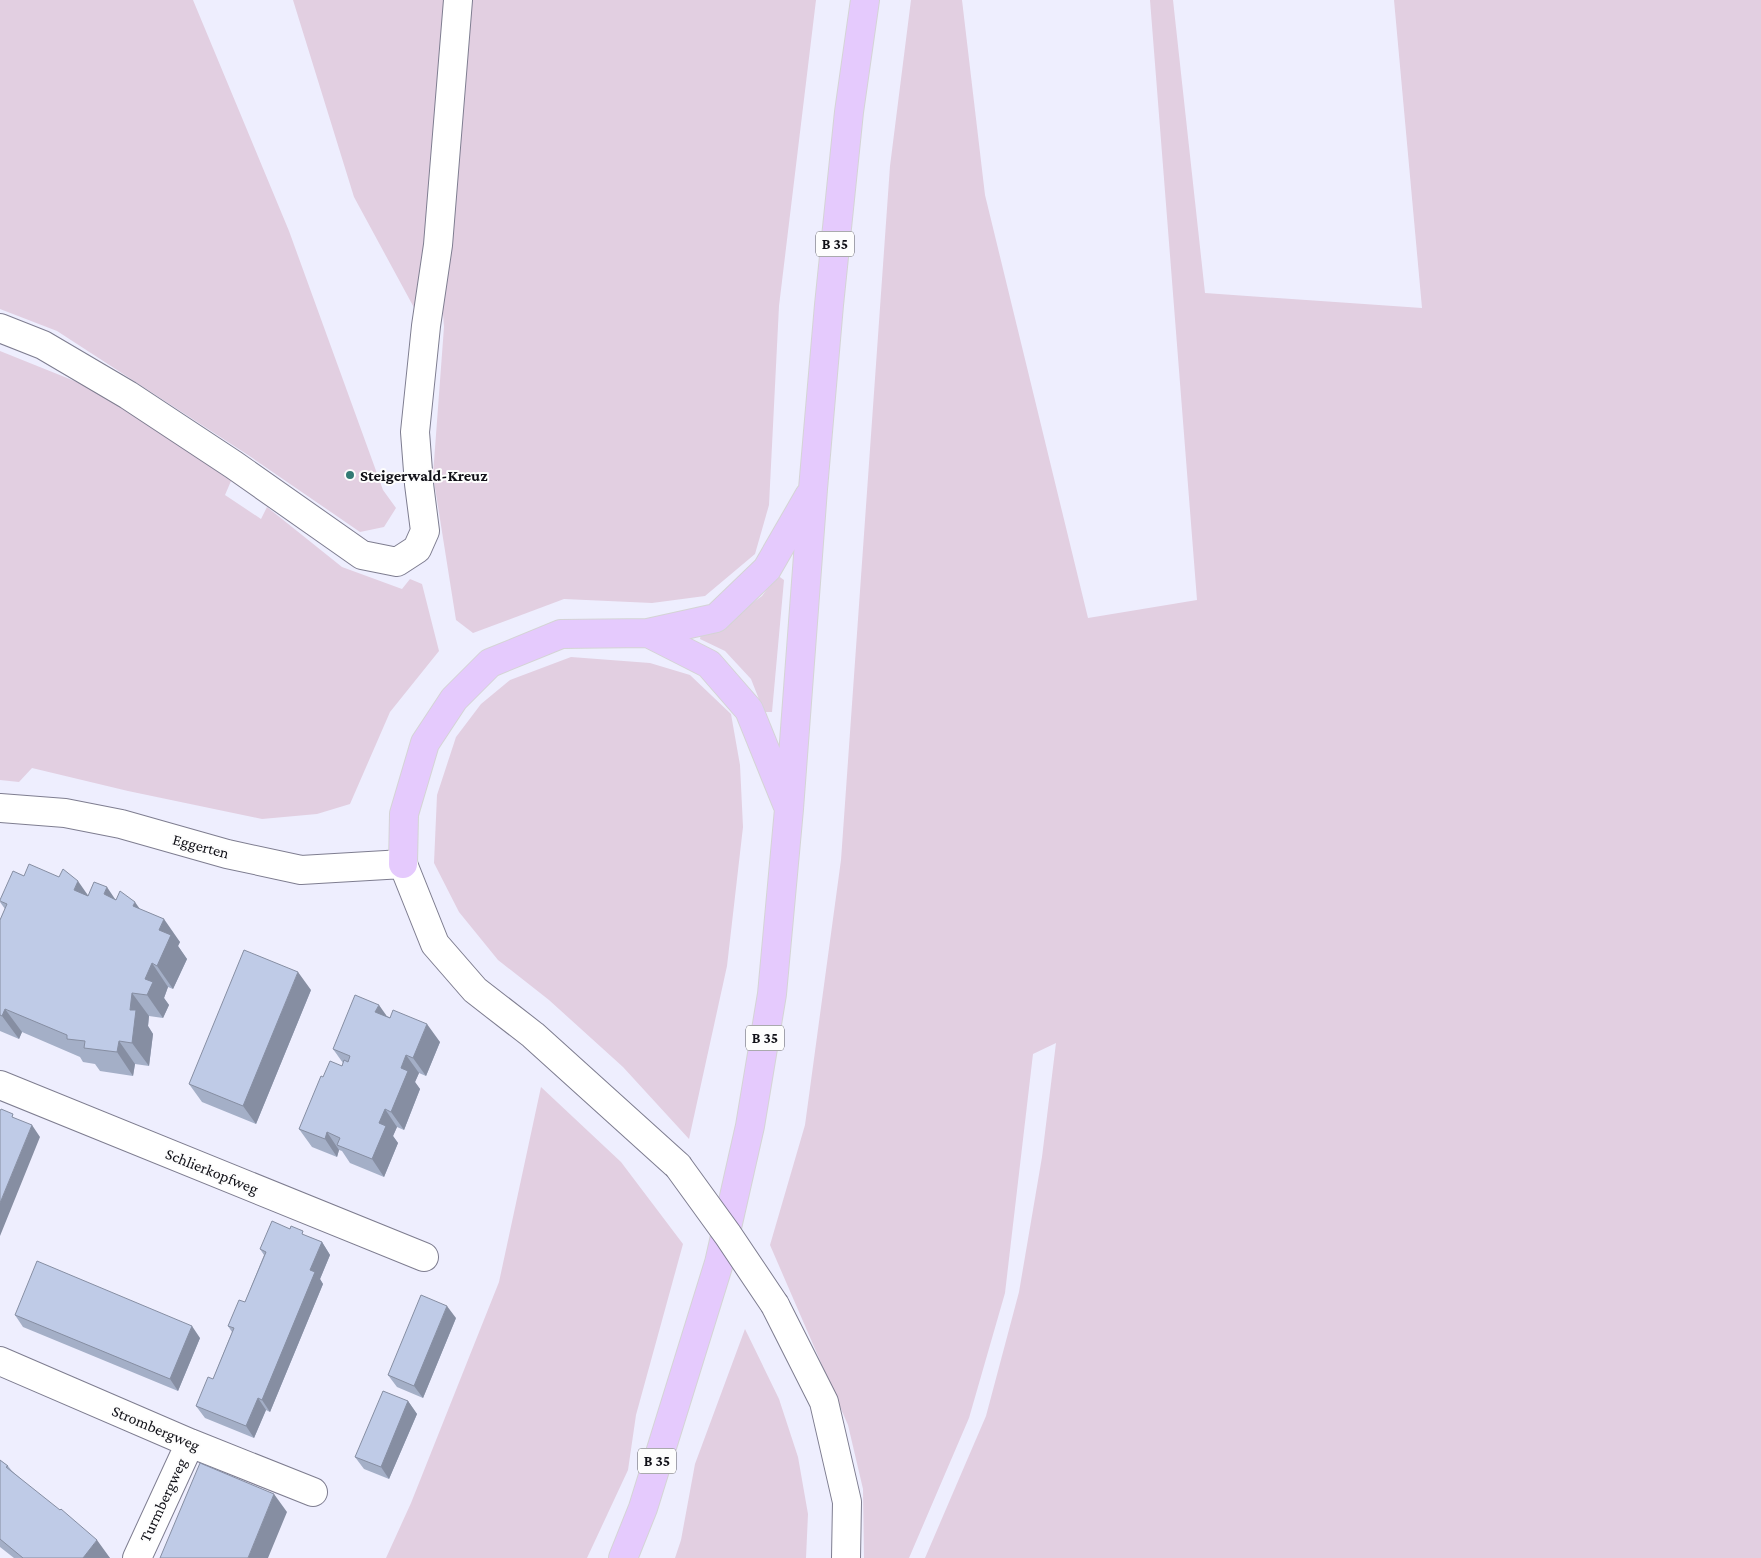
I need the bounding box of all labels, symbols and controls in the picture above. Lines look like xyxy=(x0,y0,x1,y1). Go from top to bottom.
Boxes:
road number: B 35 xyxy=(816,232,854,256)
place label: Steigerwald-Kreuz xyxy=(360,467,488,484)
marker: Steigerwald-Kreuz xyxy=(344,469,356,481)
street label: Eggerten xyxy=(171,830,231,863)
road number: B 35 xyxy=(746,1026,784,1050)
street label: Schlierkopfweg xyxy=(163,1145,261,1198)
street label: Strombergweg xyxy=(109,1402,203,1455)
road number: B 35 xyxy=(638,1448,676,1474)
street label: Turmbergweg xyxy=(136,1455,191,1545)

